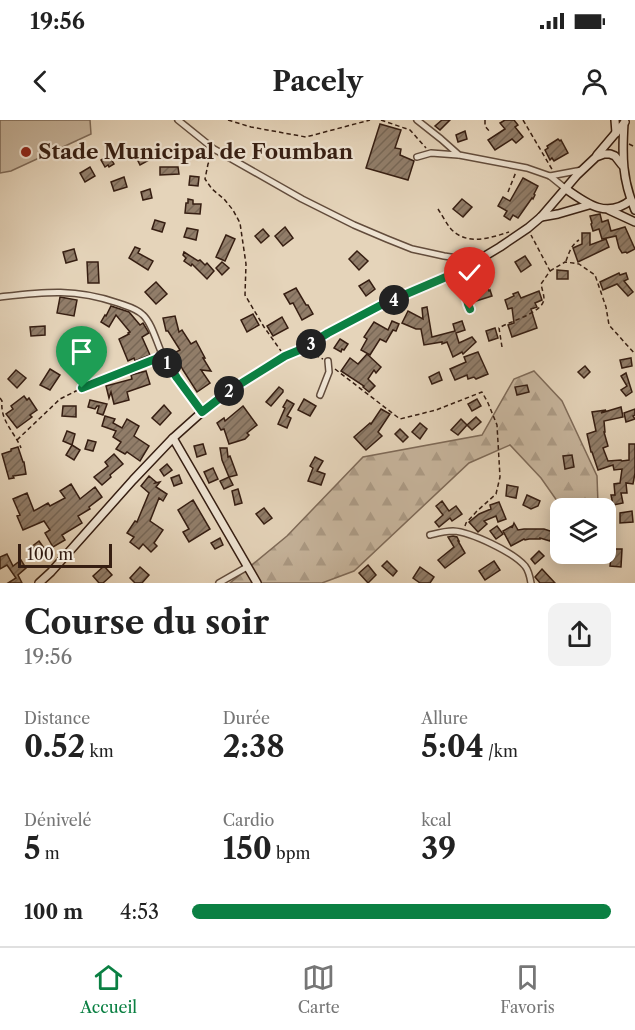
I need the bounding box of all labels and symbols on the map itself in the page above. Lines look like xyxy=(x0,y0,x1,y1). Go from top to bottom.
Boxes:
place label: Stade Municipal de Foumban xyxy=(38,139,354,164)
marker: Stade Municipal de Foumban xyxy=(19,145,33,159)
pin xyxy=(444,247,495,309)
pin: 4 xyxy=(379,285,409,315)
pin xyxy=(56,326,107,388)
pin: 3 xyxy=(296,329,326,359)
pin: 1 xyxy=(152,348,182,378)
pin: 2 xyxy=(214,376,244,406)
scale bar xyxy=(18,541,112,568)

